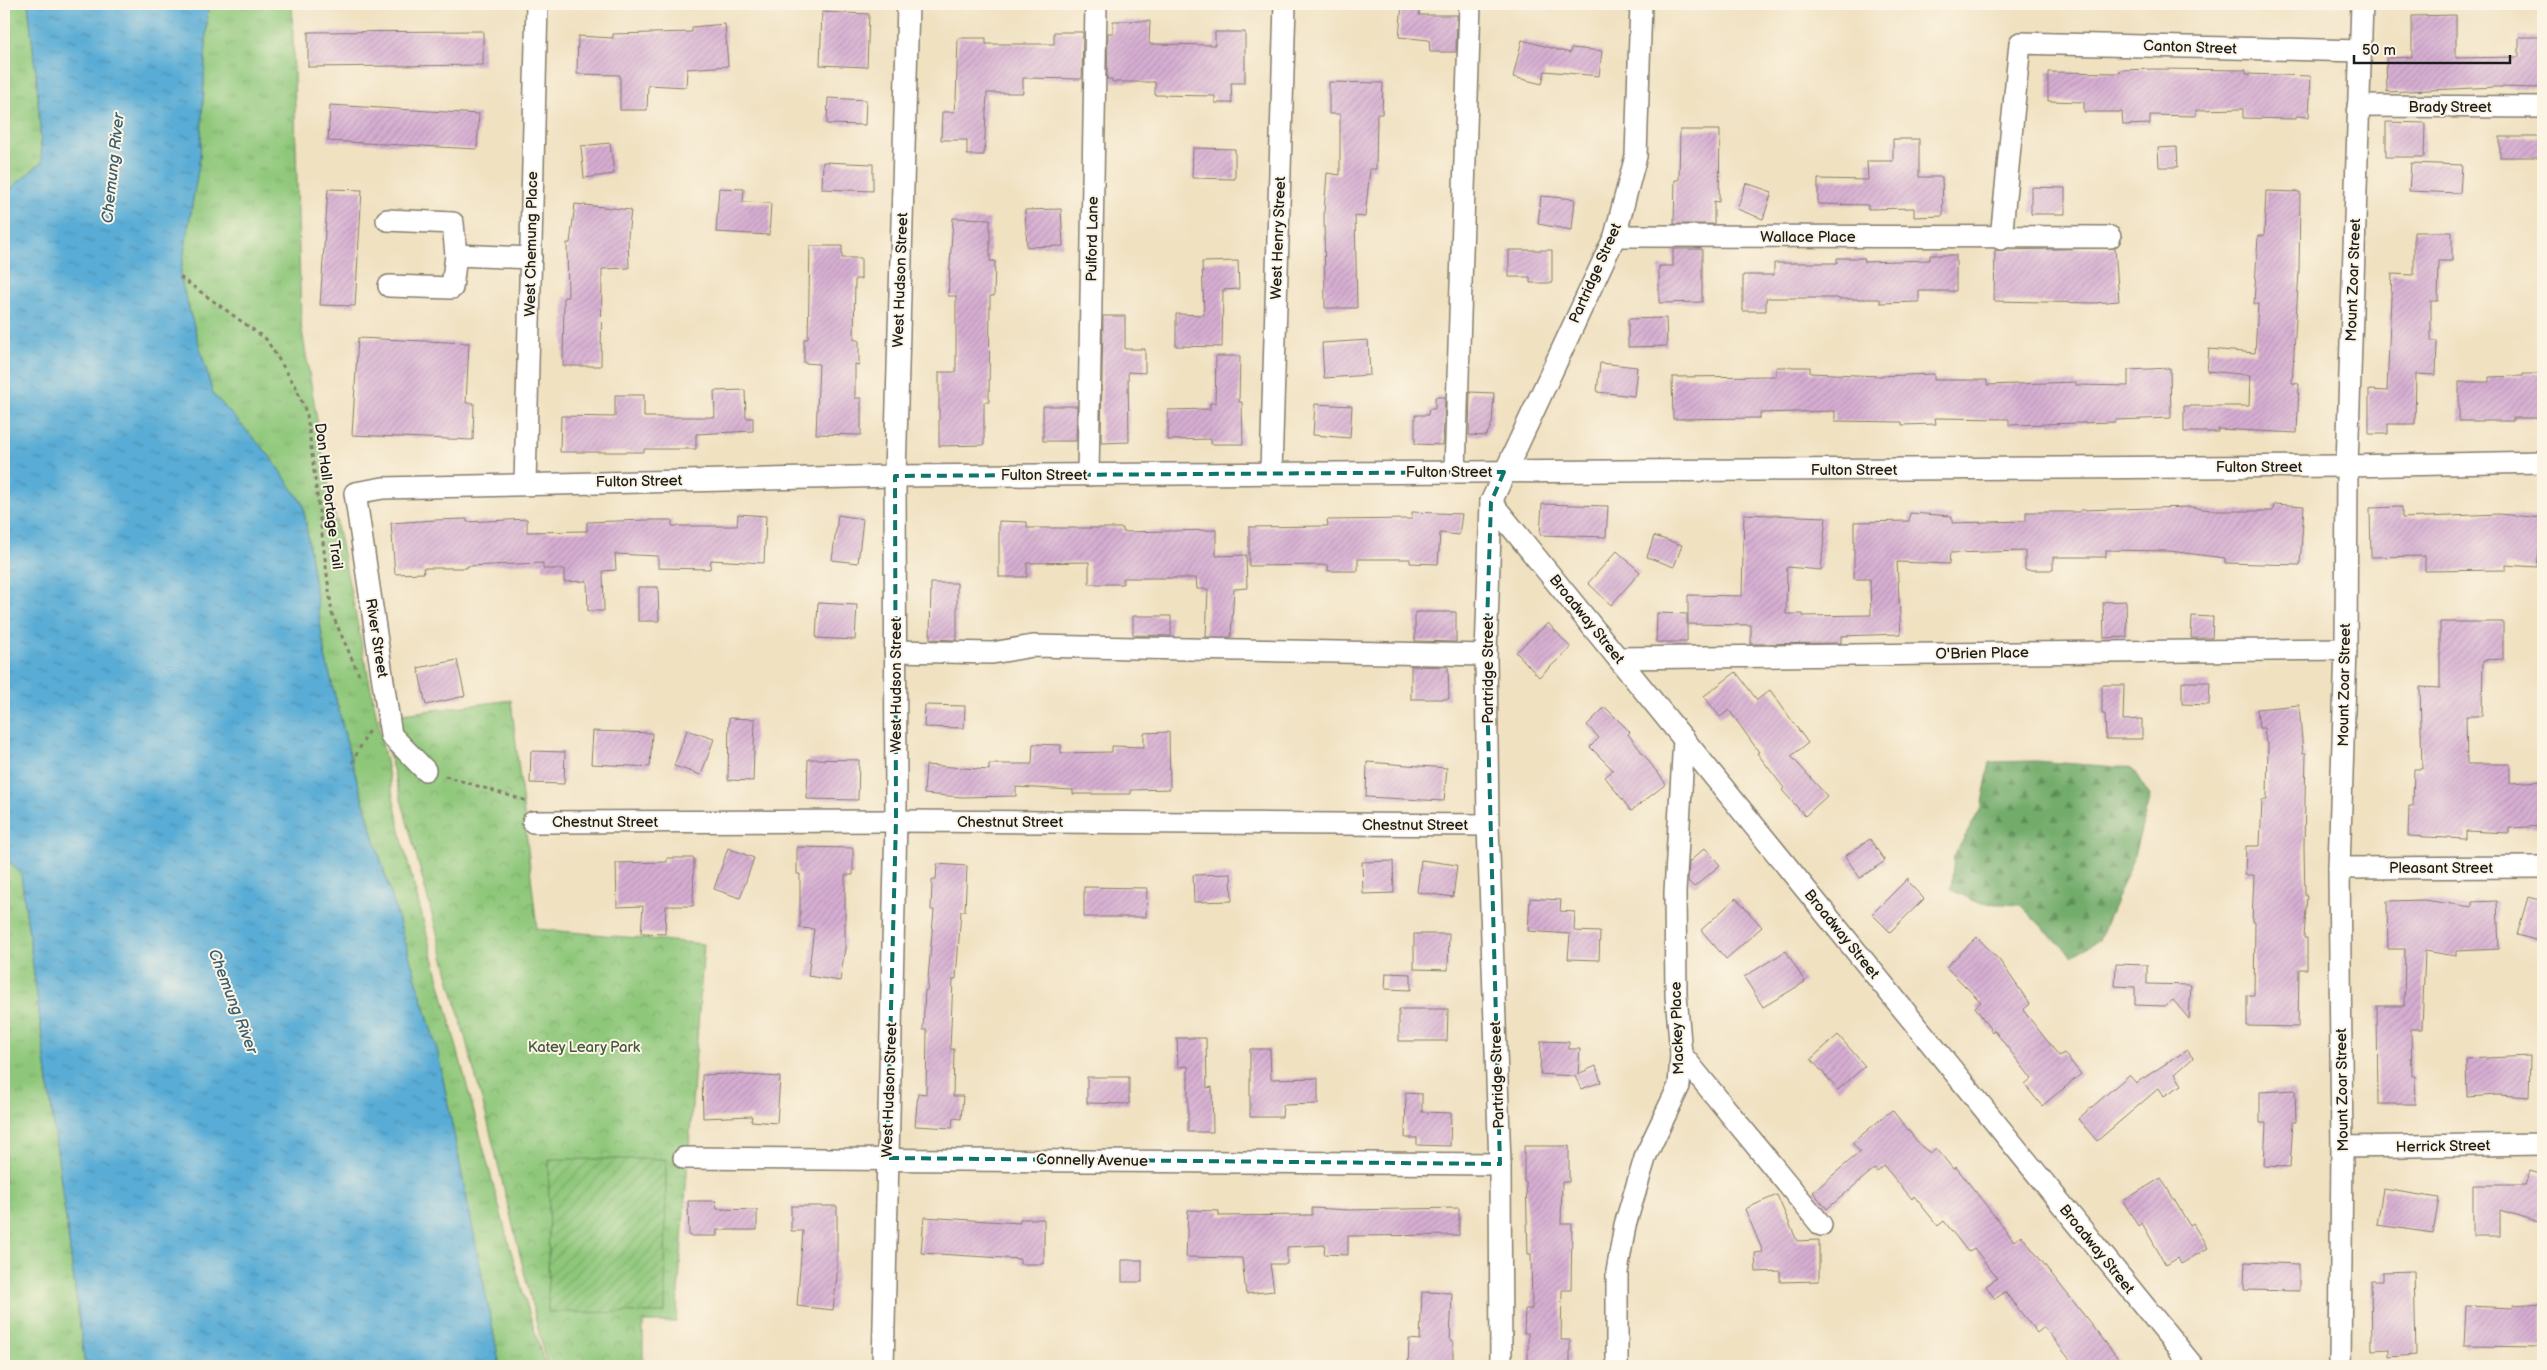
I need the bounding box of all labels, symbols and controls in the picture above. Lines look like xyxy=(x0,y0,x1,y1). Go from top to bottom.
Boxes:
scale bar xyxy=(2354,32,2511,64)
street label: Canton Street xyxy=(2143,36,2238,59)
text: 50 m xyxy=(2362,41,2396,60)
street label: Brady Street xyxy=(2408,98,2492,117)
water label: Chemung River xyxy=(98,111,129,224)
street label: West Chemung Place xyxy=(521,171,542,317)
street label: West Henry Street xyxy=(1267,176,1290,300)
street label: Pulford Lane xyxy=(1082,196,1103,282)
street label: West Hudson Street xyxy=(889,212,912,348)
street label: Mount Zoar Street xyxy=(2342,218,2365,342)
street label: Partridge Street xyxy=(1565,220,1626,326)
street label: Wallace Place xyxy=(1760,228,1856,247)
street label: Don Hall Portage Trail xyxy=(310,422,347,570)
street label: Fulton Street xyxy=(2216,458,2303,477)
street label: Fulton Street xyxy=(1811,461,1898,480)
street label: Fulton Street xyxy=(1406,463,1493,482)
street label: Fulton Street xyxy=(1001,466,1088,485)
street label: Fulton Street xyxy=(596,471,683,492)
street label: Broadway Street xyxy=(1545,571,1629,668)
street label: River Street xyxy=(361,597,392,679)
street label: Partridge Street xyxy=(1479,616,1498,724)
street label: West Hudson Street xyxy=(887,617,906,753)
street label: Mount Zoar Street xyxy=(2334,623,2355,747)
street label: O'Brien Place xyxy=(1935,643,2029,664)
street label: Chestnut Street xyxy=(552,813,658,832)
street label: Chestnut Street xyxy=(957,813,1063,832)
street label: Chestnut Street xyxy=(1362,816,1468,835)
street label: Pleasant Street xyxy=(2389,859,2493,878)
street label: Broadway Street xyxy=(1800,886,1884,983)
water label: Chemung River xyxy=(204,946,262,1058)
street label: Mackey Place xyxy=(1666,981,1689,1075)
street label: Partridge Street xyxy=(1486,1021,1509,1129)
street label: West Hudson Street xyxy=(878,1022,901,1158)
street label: Mount Zoar Street xyxy=(2332,1028,2353,1152)
park label: Katey Leary Park xyxy=(528,1038,641,1057)
street label: Herrick Street xyxy=(2396,1136,2491,1157)
street label: Connelly Avenue xyxy=(1036,1150,1148,1171)
street label: Broadway Street xyxy=(2055,1201,2139,1298)

